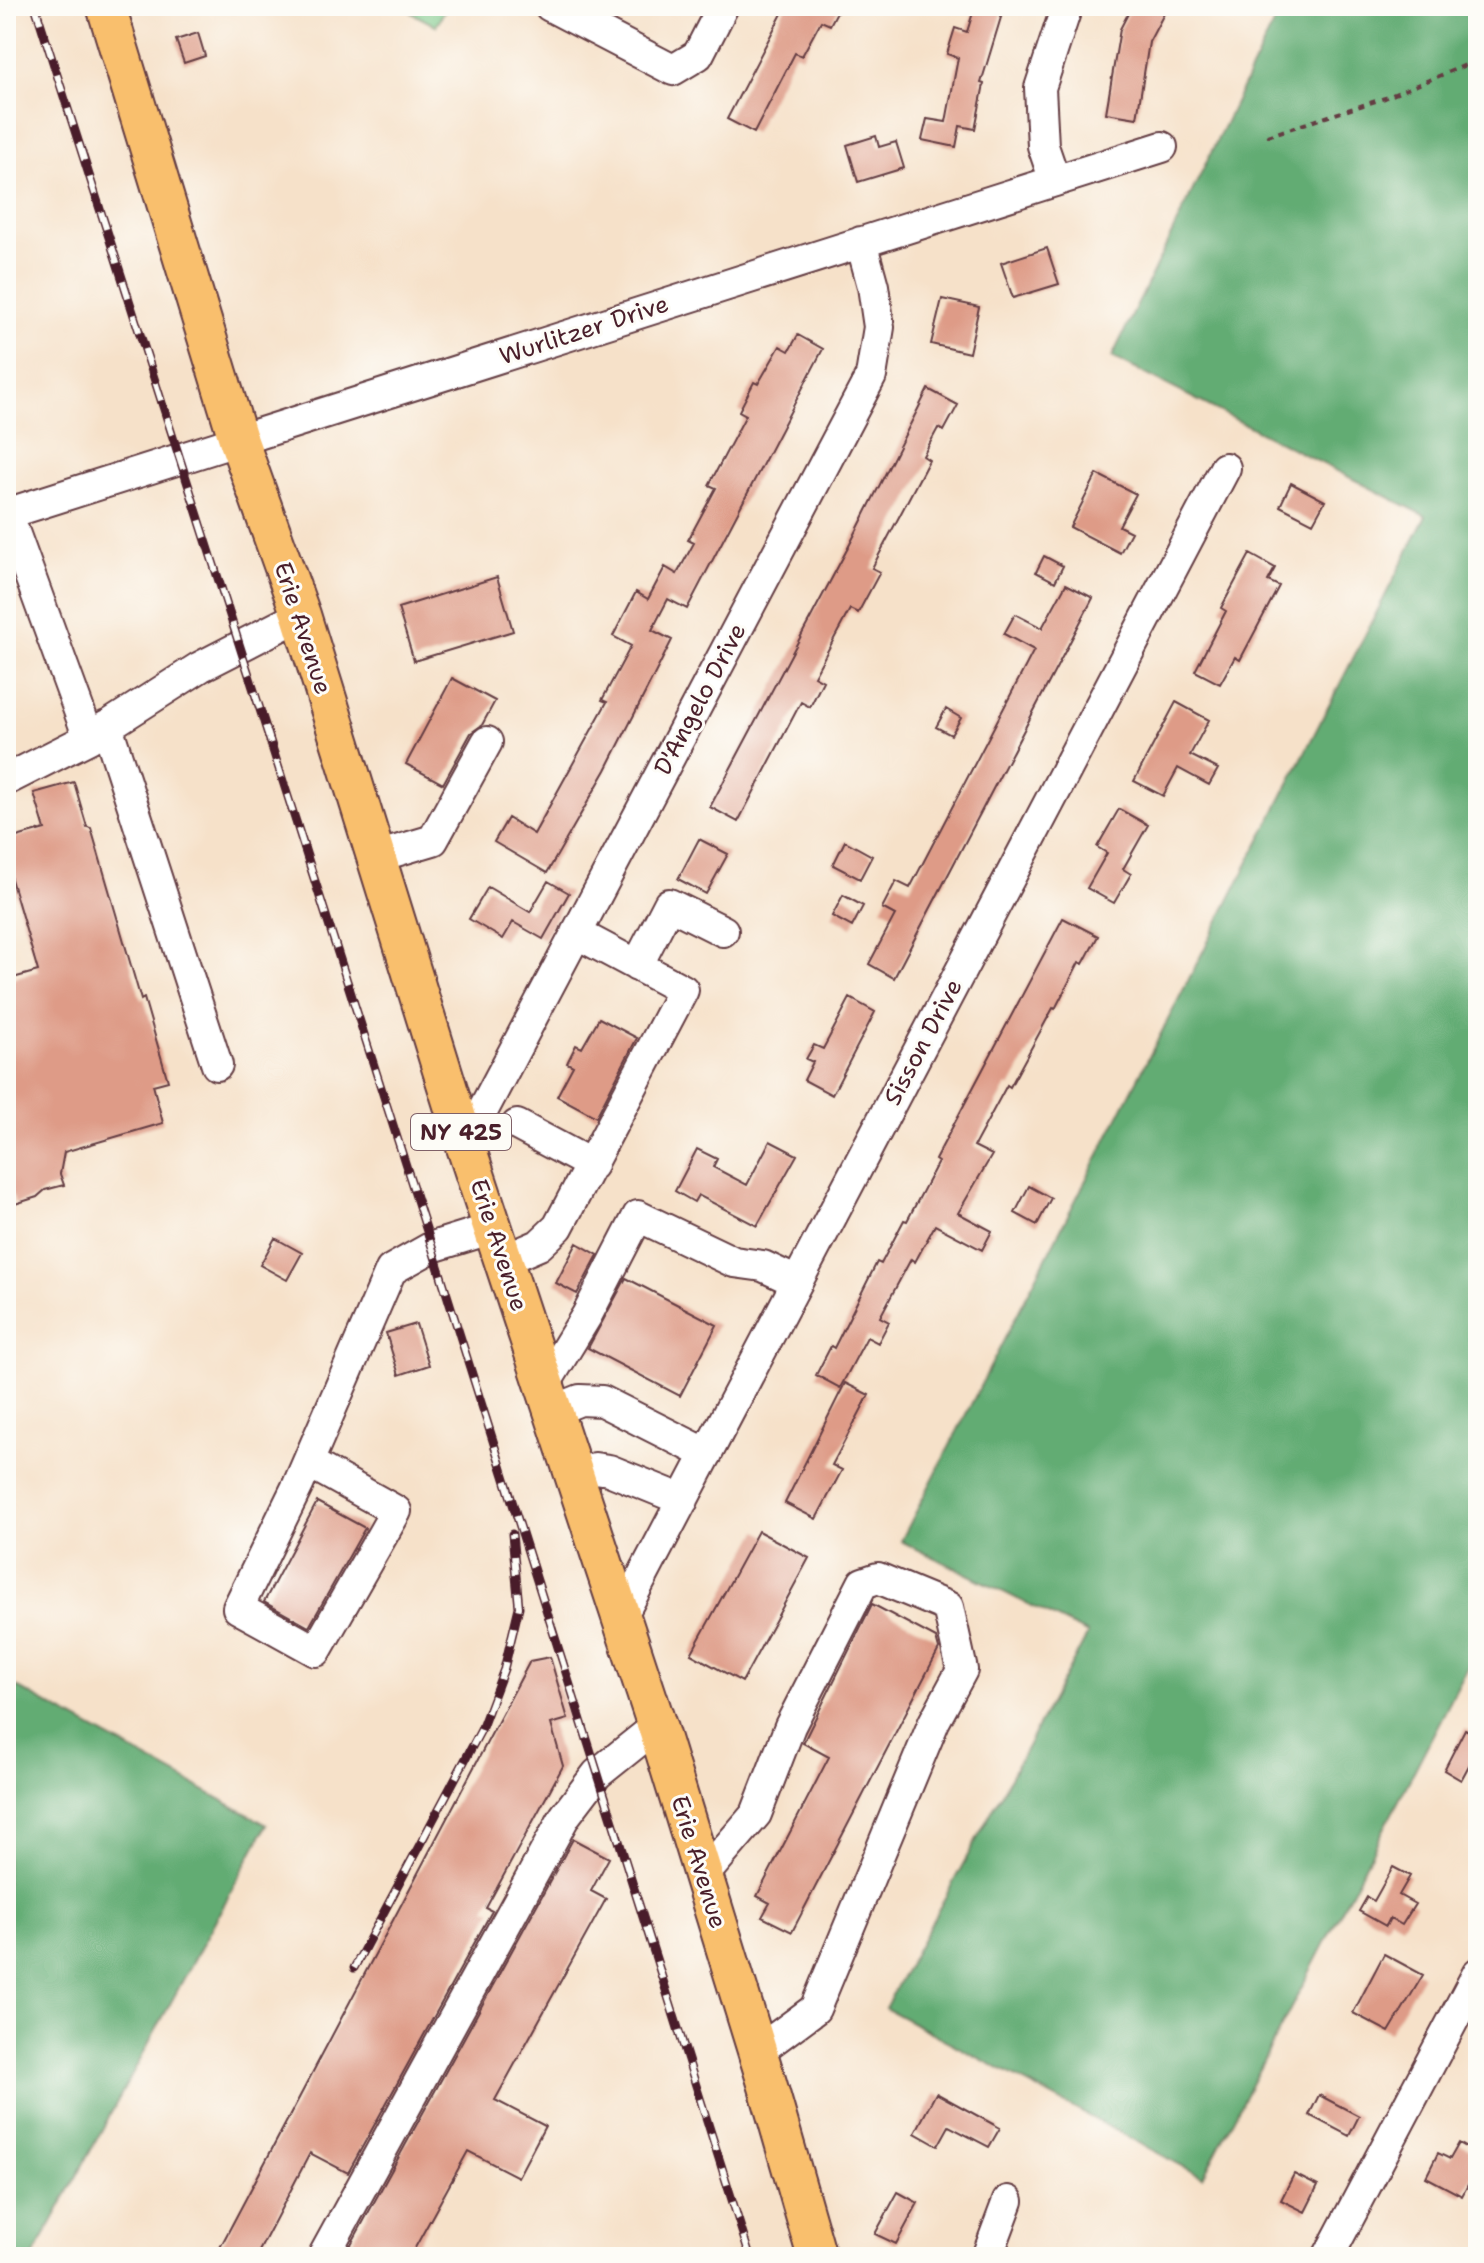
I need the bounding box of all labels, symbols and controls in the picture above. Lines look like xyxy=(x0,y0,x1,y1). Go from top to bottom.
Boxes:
street label: Wurlitzer Drive xyxy=(495,288,673,372)
street label: Erie Avenue xyxy=(267,558,339,698)
street label: D'Angelo Drive xyxy=(646,617,754,781)
street label: Sisson Drive xyxy=(876,973,970,1111)
road number: NY 425 xyxy=(411,1114,511,1150)
street label: Erie Avenue xyxy=(463,1175,535,1315)
street label: Erie Avenue xyxy=(664,1792,734,1932)

